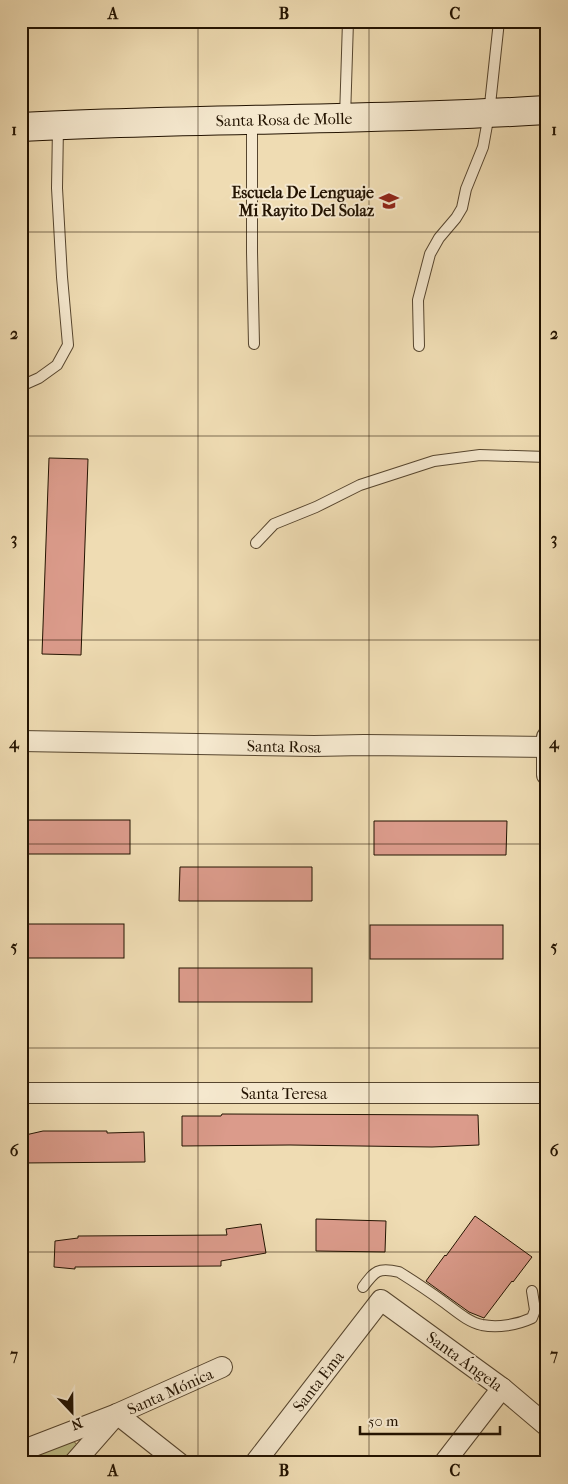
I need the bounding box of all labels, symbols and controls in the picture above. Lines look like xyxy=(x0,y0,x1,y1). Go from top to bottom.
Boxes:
text: A xyxy=(107,4,119,23)
text: B xyxy=(279,4,289,23)
text: C xyxy=(450,4,461,23)
street label: Santa Rosa de Molle xyxy=(215,109,353,130)
text: 1 xyxy=(11,120,17,139)
text: 1 xyxy=(551,120,557,139)
place label: Escuela De Lenguaje Mi Rayito Del Solaz xyxy=(231,183,375,221)
school or university icon: Escuela De Lenguaje Mi Rayito Del Solaz xyxy=(378,190,400,212)
text: 2 xyxy=(10,324,18,343)
text: 2 xyxy=(550,324,558,343)
text: 3 xyxy=(11,529,17,549)
text: 3 xyxy=(551,529,557,549)
text: 4 xyxy=(8,733,20,753)
text: 4 xyxy=(548,733,560,753)
street label: Santa Rosa xyxy=(247,736,322,757)
text: 5 xyxy=(11,937,18,956)
text: 5 xyxy=(551,937,558,956)
street label: Santa Teresa xyxy=(241,1084,328,1103)
text: 6 xyxy=(10,1141,19,1160)
text: 6 xyxy=(550,1141,559,1160)
street label: Santa Ángela xyxy=(423,1327,507,1396)
text: 7 xyxy=(9,1345,18,1364)
text: 7 xyxy=(549,1345,558,1364)
street label: Santa Ema xyxy=(289,1347,348,1415)
street label: Santa Mónica xyxy=(124,1364,217,1419)
north arrow xyxy=(48,1386,98,1436)
scale bar xyxy=(360,1404,500,1436)
text: 50 m xyxy=(368,1412,399,1430)
text: N xyxy=(68,1414,85,1434)
text: A xyxy=(107,1461,119,1480)
text: B xyxy=(279,1461,289,1480)
text: C xyxy=(450,1461,461,1480)

